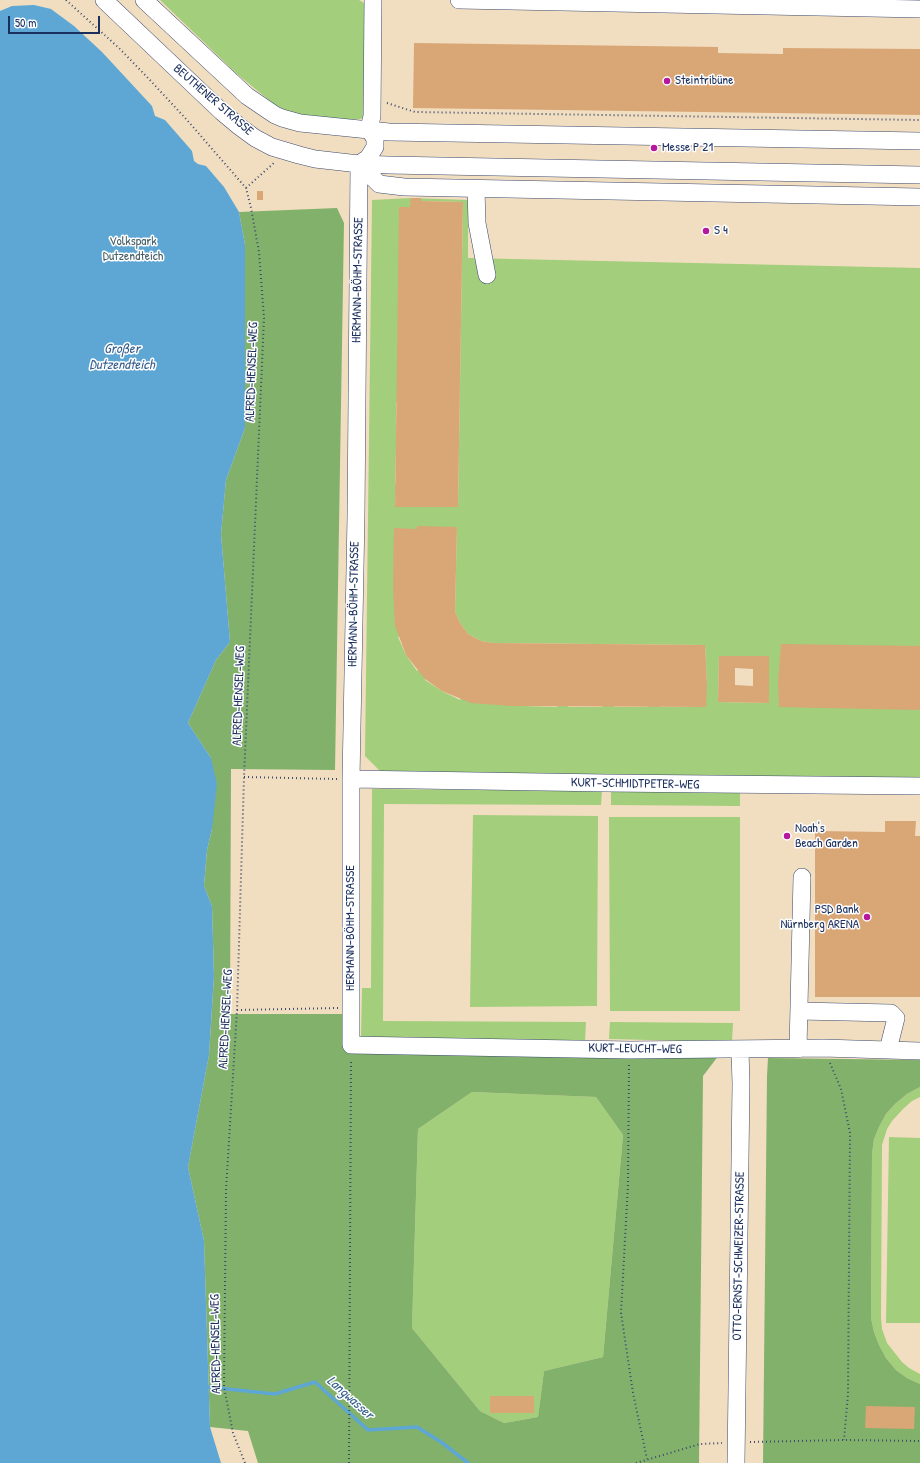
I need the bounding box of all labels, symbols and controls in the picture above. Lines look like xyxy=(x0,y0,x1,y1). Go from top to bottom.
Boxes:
scale bar xyxy=(10,8,102,34)
text: 50 m xyxy=(15,14,36,31)
street label: BEUTHENER STRASSE xyxy=(170,61,256,139)
place label: Steintribüne xyxy=(675,73,733,89)
marker: Steintribüne xyxy=(662,76,672,86)
place label: Messe P 21 xyxy=(662,140,713,156)
marker: Messe P 21 xyxy=(649,143,659,153)
street label: HERMANN-BÖHM-STRASSE xyxy=(349,217,367,343)
place label: S 4 xyxy=(714,223,728,239)
marker: S 4 xyxy=(701,226,711,236)
park label: Volkspark Dutzendteich xyxy=(103,234,163,265)
street label: ALFRED-HENSEL-WEG xyxy=(242,322,262,422)
water label: Großer Dutzendteich xyxy=(89,341,155,374)
street label: HERMANN-BÖHM-STRASSE xyxy=(345,541,363,667)
street label: ALFRED-HENSEL-WEG xyxy=(229,646,249,746)
street label: KURT-SCHMIDTPETER-WEG xyxy=(571,775,699,793)
place label: Noah's Beach Garden xyxy=(795,821,858,852)
marker: Noah's Beach Garden xyxy=(782,831,792,841)
street label: HERMANN-BÖHM-STRASSE xyxy=(343,865,359,991)
place label: PSD Bank Nürnberg ARENA xyxy=(780,902,859,933)
marker: PSD Bank Nürnberg ARENA xyxy=(862,912,872,922)
street label: ALFRED-HENSEL-WEG xyxy=(216,969,236,1069)
street label: KURT-LEUCHT-WEG xyxy=(588,1040,682,1058)
street label: OTTO-ERNST-SCHWEIZER-STRASSE xyxy=(730,1171,748,1341)
street label: ALFRED-HENSEL-WEG xyxy=(207,1294,225,1394)
water label: Langwasser xyxy=(323,1373,377,1423)

